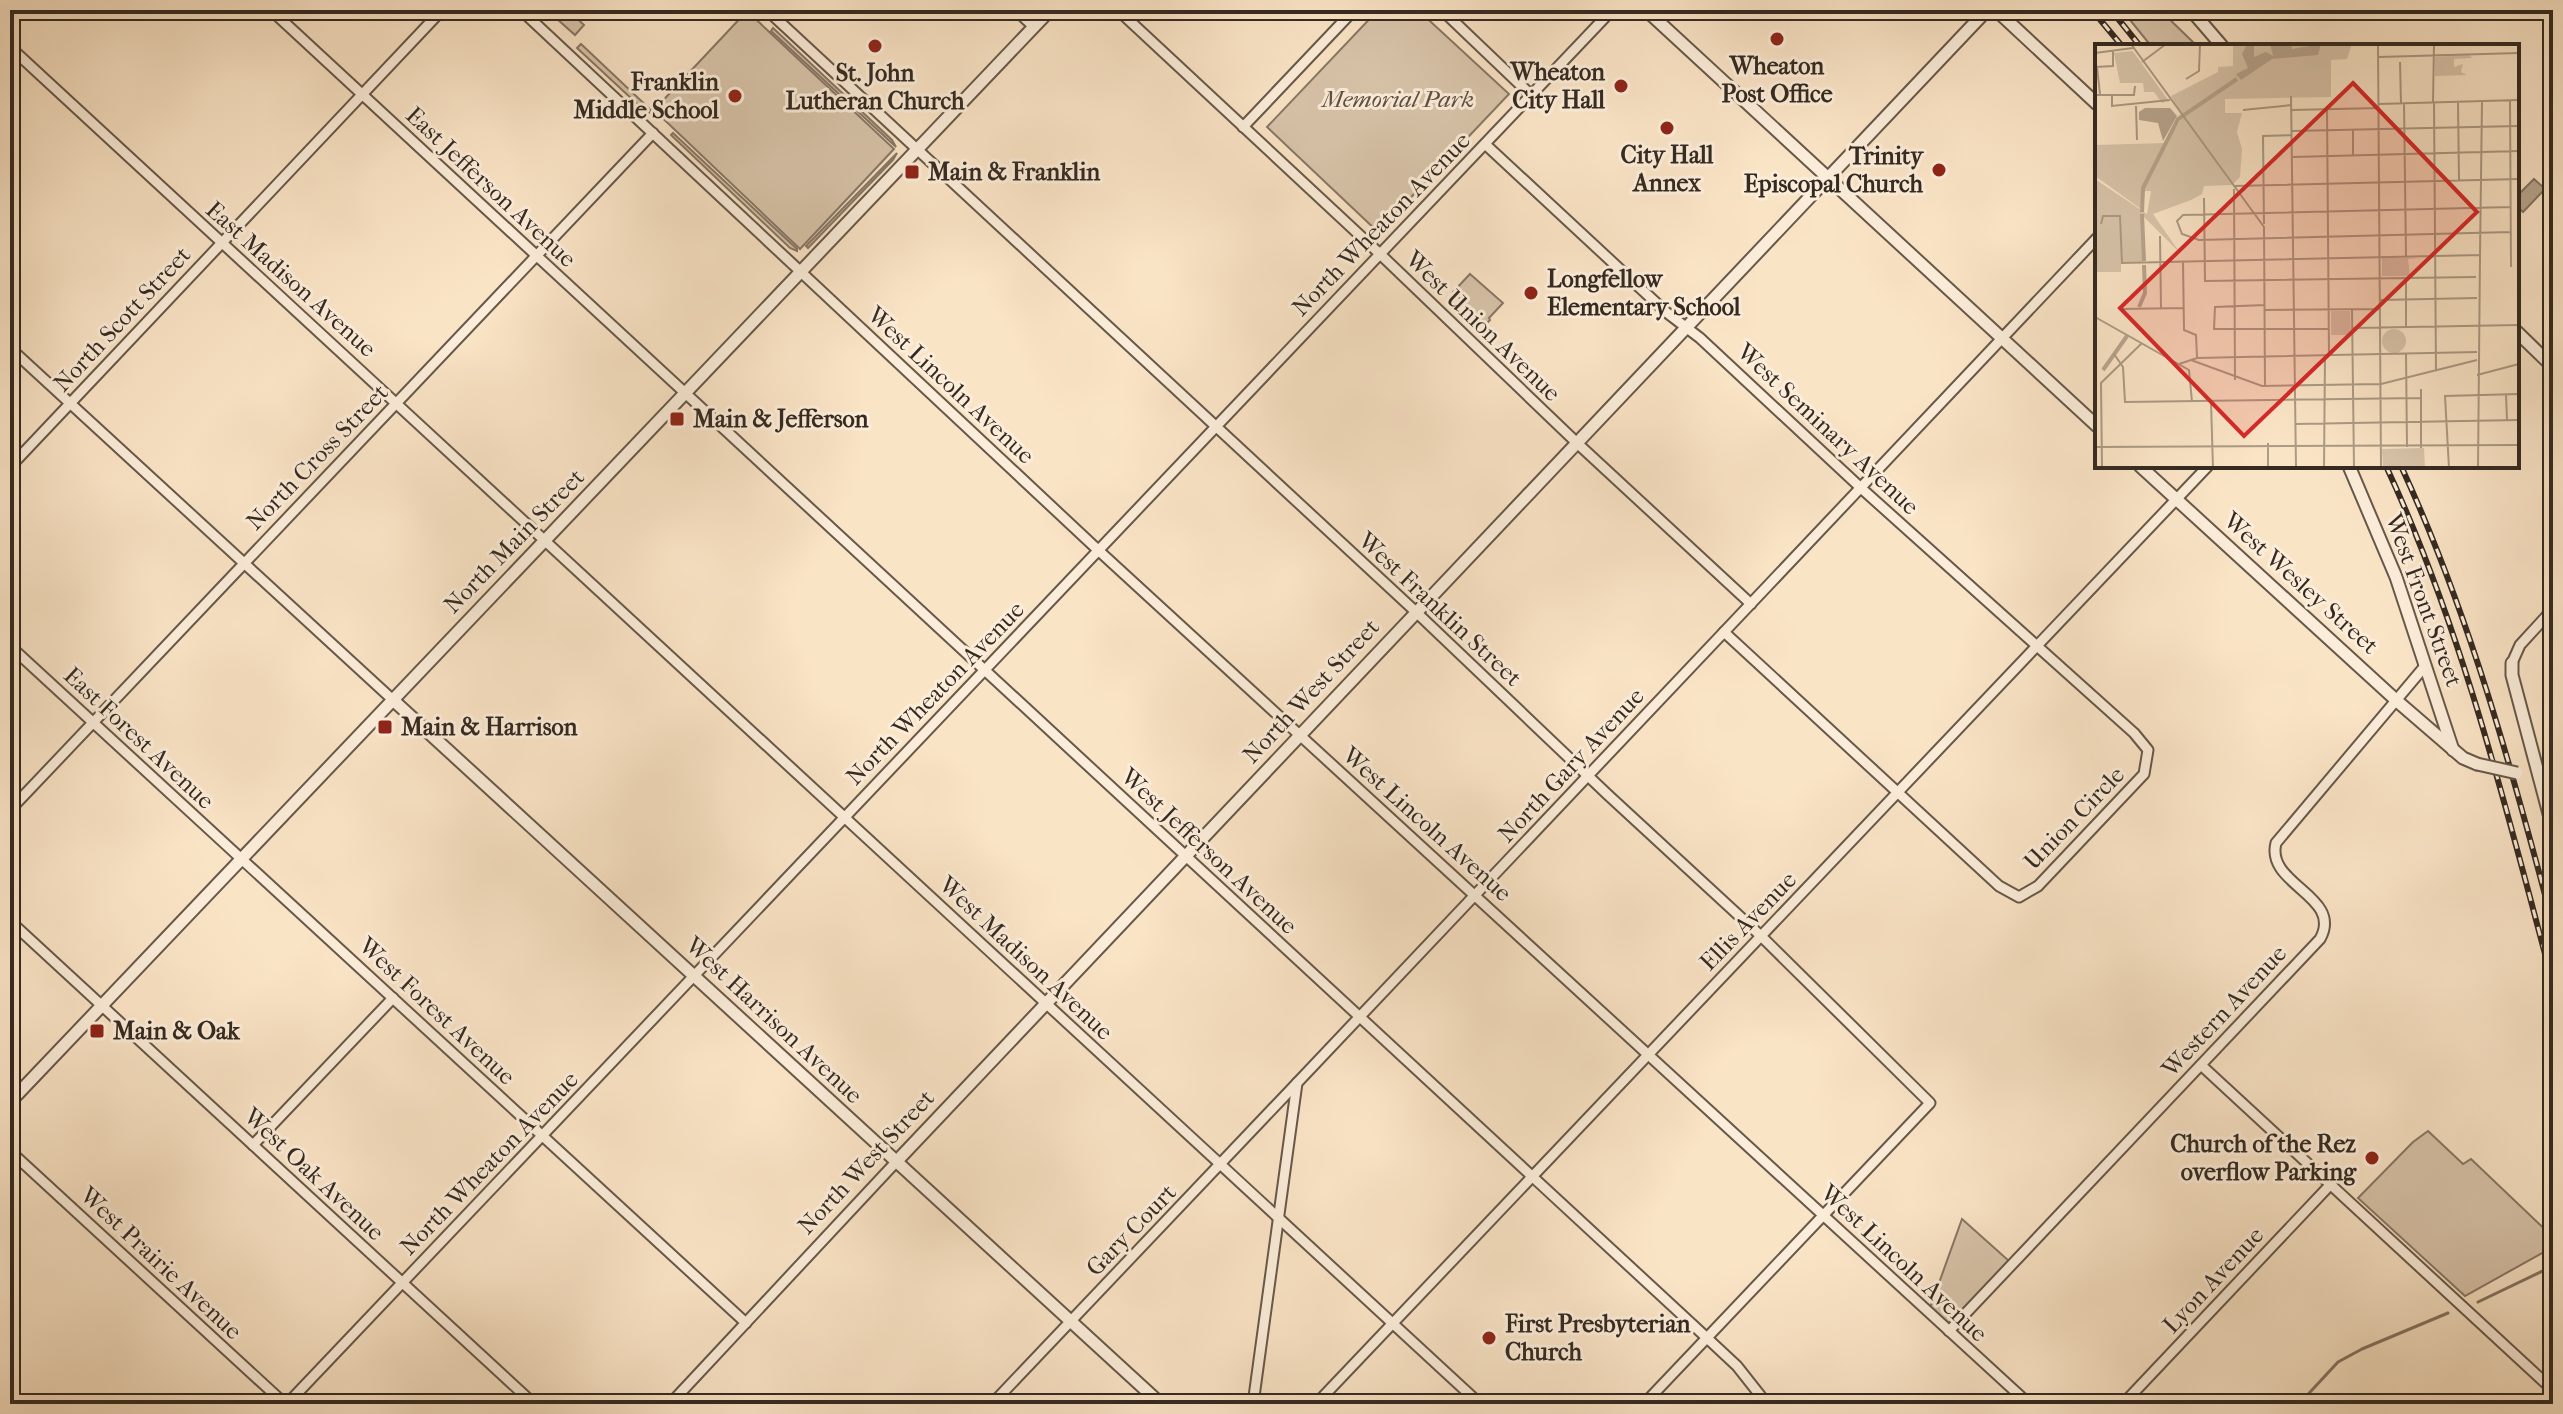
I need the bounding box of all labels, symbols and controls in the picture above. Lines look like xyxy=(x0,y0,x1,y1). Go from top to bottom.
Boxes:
marker: Wheaton Post Office xyxy=(1768,30,1786,48)
marker: St. John Lutheran Church xyxy=(866,37,884,55)
inset map xyxy=(2095,44,2519,468)
place label: Wheaton Post Office xyxy=(1721,52,1833,108)
place label: Wheaton City Hall xyxy=(1510,58,1606,114)
place label: St. John Lutheran Church xyxy=(785,59,965,115)
place label: Franklin Middle School xyxy=(573,68,720,124)
marker: Wheaton City Hall xyxy=(1612,77,1630,95)
park label: Memorial Park xyxy=(1320,85,1474,113)
marker: Franklin Middle School xyxy=(726,87,744,105)
street label: East Jefferson Avenue xyxy=(400,101,582,273)
marker: City Hall Annex xyxy=(1658,119,1676,137)
street label: North Wheaton Avenue xyxy=(1286,126,1476,322)
place label: City Hall Annex xyxy=(1621,141,1714,197)
place label: Trinity Episcopal Church xyxy=(1744,142,1924,198)
place label: Main & Franklin xyxy=(928,158,1101,186)
marker: Trinity Episcopal Church xyxy=(1930,161,1948,179)
marker: Main & Franklin xyxy=(903,163,921,181)
street label: East Madison Avenue xyxy=(200,195,382,363)
street label: North Scott Street xyxy=(48,240,197,397)
street label: West Union Avenue xyxy=(1399,244,1566,407)
place label: Longfellow Elementary School xyxy=(1547,265,1741,321)
marker: Longfellow Elementary School xyxy=(1522,284,1540,302)
street label: West Lincoln Avenue xyxy=(861,300,1040,469)
street label: West Seminary Avenue xyxy=(1731,337,1925,521)
street label: North Cross Street xyxy=(240,378,394,536)
place label: Main & Jefferson xyxy=(693,405,870,433)
marker: Main & Jefferson xyxy=(668,410,686,428)
street label: North Main Street xyxy=(438,463,590,619)
street label: West Wesley Street xyxy=(2217,506,2384,660)
street label: West Front Street xyxy=(2379,509,2468,691)
street label: West Franklin Street xyxy=(1352,525,1528,692)
street label: North Wheaton Avenue xyxy=(840,595,1030,791)
street label: North West Street xyxy=(1237,613,1385,769)
street label: East Forest Avenue xyxy=(58,661,220,815)
street label: North Gary Avenue xyxy=(1492,682,1650,848)
place label: Main & Harrison xyxy=(401,713,579,741)
marker: Main & Harrison xyxy=(376,718,394,736)
street label: West Lincoln Avenue xyxy=(1336,740,1517,907)
street label: Union Circle xyxy=(2018,760,2130,875)
street label: West Jefferson Avenue xyxy=(1114,762,1303,940)
street label: Ellis Avenue xyxy=(1694,866,1802,976)
street label: West Madison Avenue xyxy=(933,870,1119,1046)
street label: West Harrison Avenue xyxy=(679,930,868,1109)
street label: West Forest Avenue xyxy=(352,931,521,1091)
street label: Western Avenue xyxy=(2155,939,2292,1083)
place label: Main & Oak xyxy=(113,1017,240,1045)
marker: Main & Oak xyxy=(88,1022,106,1040)
street label: North Wheaton Avenue xyxy=(394,1065,584,1261)
street label: North West Street xyxy=(792,1084,940,1240)
street label: West Oak Avenue xyxy=(237,1101,390,1246)
place label: Church of the Rez overflow Parking xyxy=(2170,1130,2357,1186)
marker: Church of the Rez overflow Parking xyxy=(2363,1149,2381,1167)
street label: Gary Court xyxy=(1080,1178,1182,1282)
street label: West Lincoln Avenue xyxy=(1814,1178,1993,1347)
street label: West Prairie Avenue xyxy=(74,1180,248,1345)
street label: Lyon Avenue xyxy=(2157,1221,2269,1339)
place label: First Presbyterian Church xyxy=(1504,1310,1692,1366)
marker: First Presbyterian Church xyxy=(1480,1329,1498,1347)

